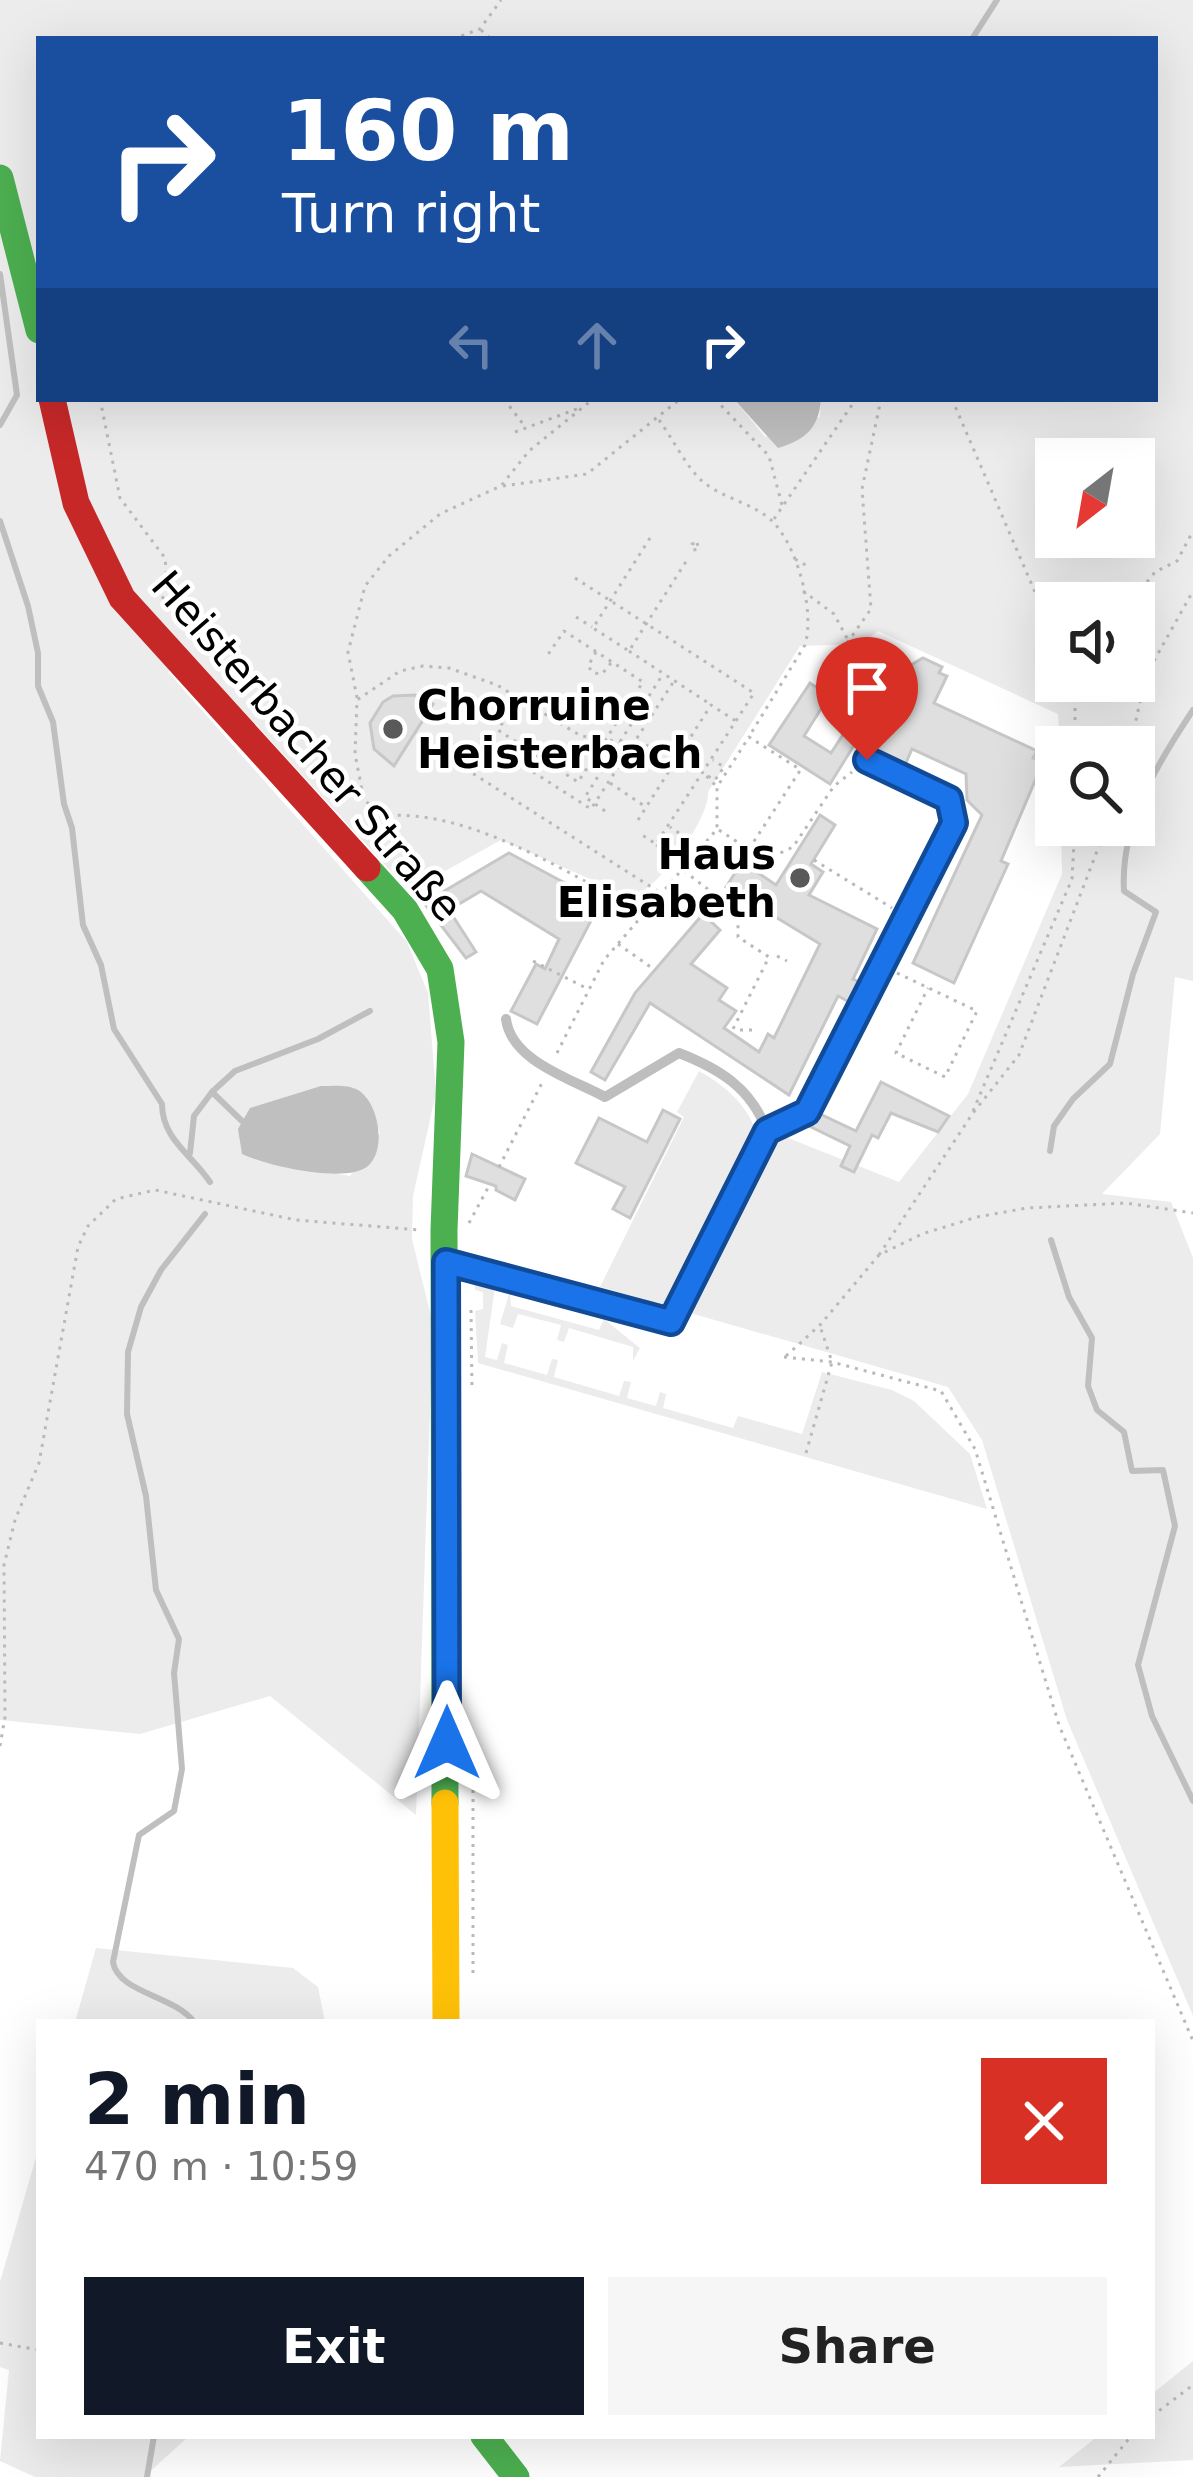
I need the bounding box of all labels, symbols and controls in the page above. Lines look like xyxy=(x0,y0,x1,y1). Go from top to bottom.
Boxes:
text: 160 m xyxy=(282,82,574,180)
icon: right xyxy=(84,84,240,240)
text: Turn right xyxy=(282,182,541,245)
icon: left xyxy=(438,312,504,378)
icon: ahead xyxy=(564,312,630,378)
icon: right xyxy=(690,312,756,378)
north arrow xyxy=(1035,438,1155,558)
map controls xyxy=(1035,438,1155,846)
street label: Heisterbacher Straße xyxy=(142,561,472,931)
button: sound xyxy=(1035,582,1155,702)
pin xyxy=(816,637,918,760)
icon: arrive xyxy=(834,655,900,721)
place label: Chorruine Heisterbach xyxy=(417,681,703,778)
marker: Chorruine Heisterbach xyxy=(380,716,406,742)
button: search xyxy=(1035,726,1155,846)
place label: Haus Elisabeth xyxy=(557,830,776,927)
marker: Haus Elisabeth xyxy=(787,865,813,891)
position arrow xyxy=(384,1680,510,1806)
text: 2 min xyxy=(84,2057,310,2141)
button: close xyxy=(981,2058,1107,2184)
text: 470 m · 10:59 xyxy=(84,2144,358,2189)
button: Exit xyxy=(84,2277,584,2415)
button: Share xyxy=(608,2277,1107,2415)

